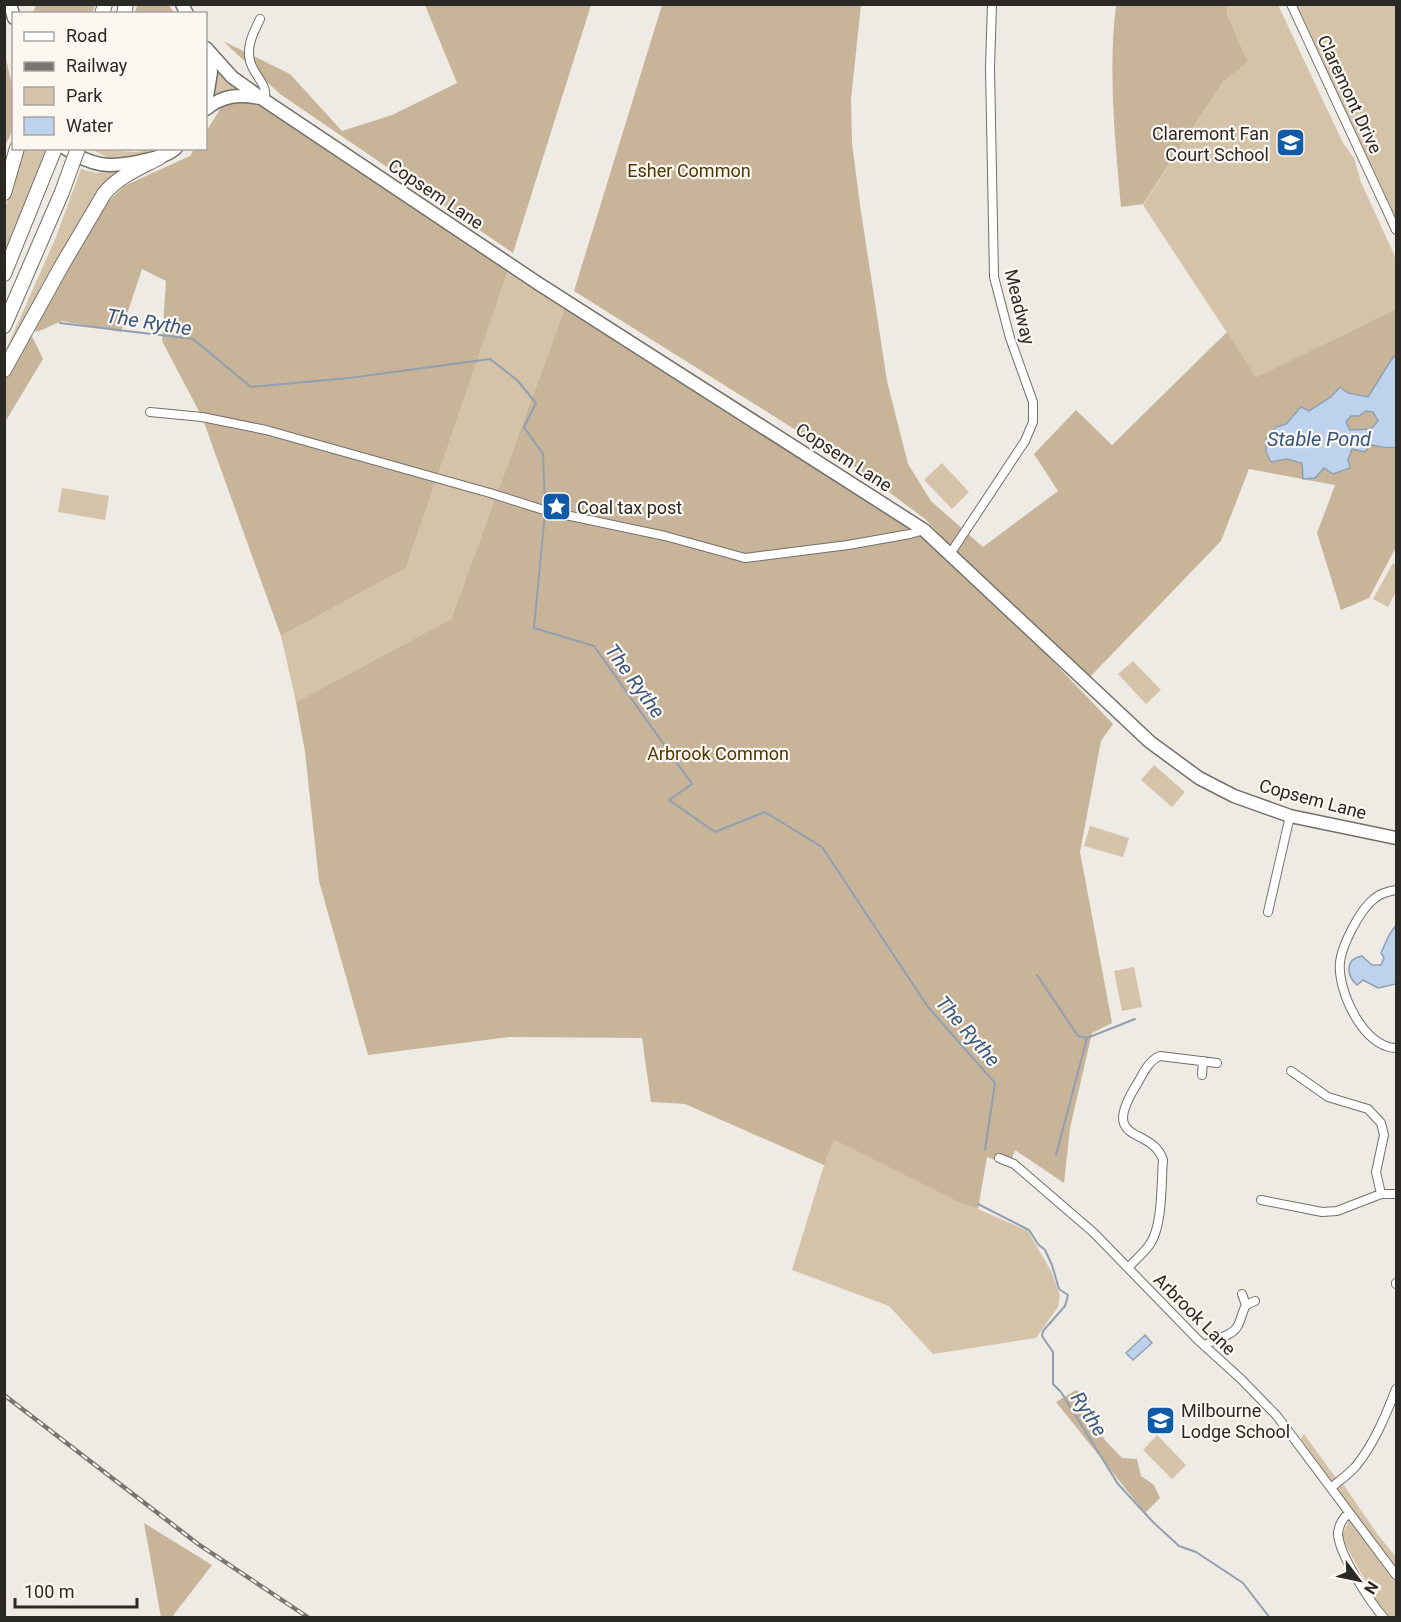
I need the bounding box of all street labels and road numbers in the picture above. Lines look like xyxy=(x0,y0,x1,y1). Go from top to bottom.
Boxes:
street label: Claremont Drive xyxy=(1313,31,1387,157)
street label: Copsem Lane xyxy=(384,154,488,234)
street label: Meadway xyxy=(1001,267,1040,347)
street label: Copsem Lane xyxy=(792,418,896,496)
street label: Copsem Lane xyxy=(1257,775,1369,823)
street label: Arbrook Lane xyxy=(1150,1269,1240,1359)

